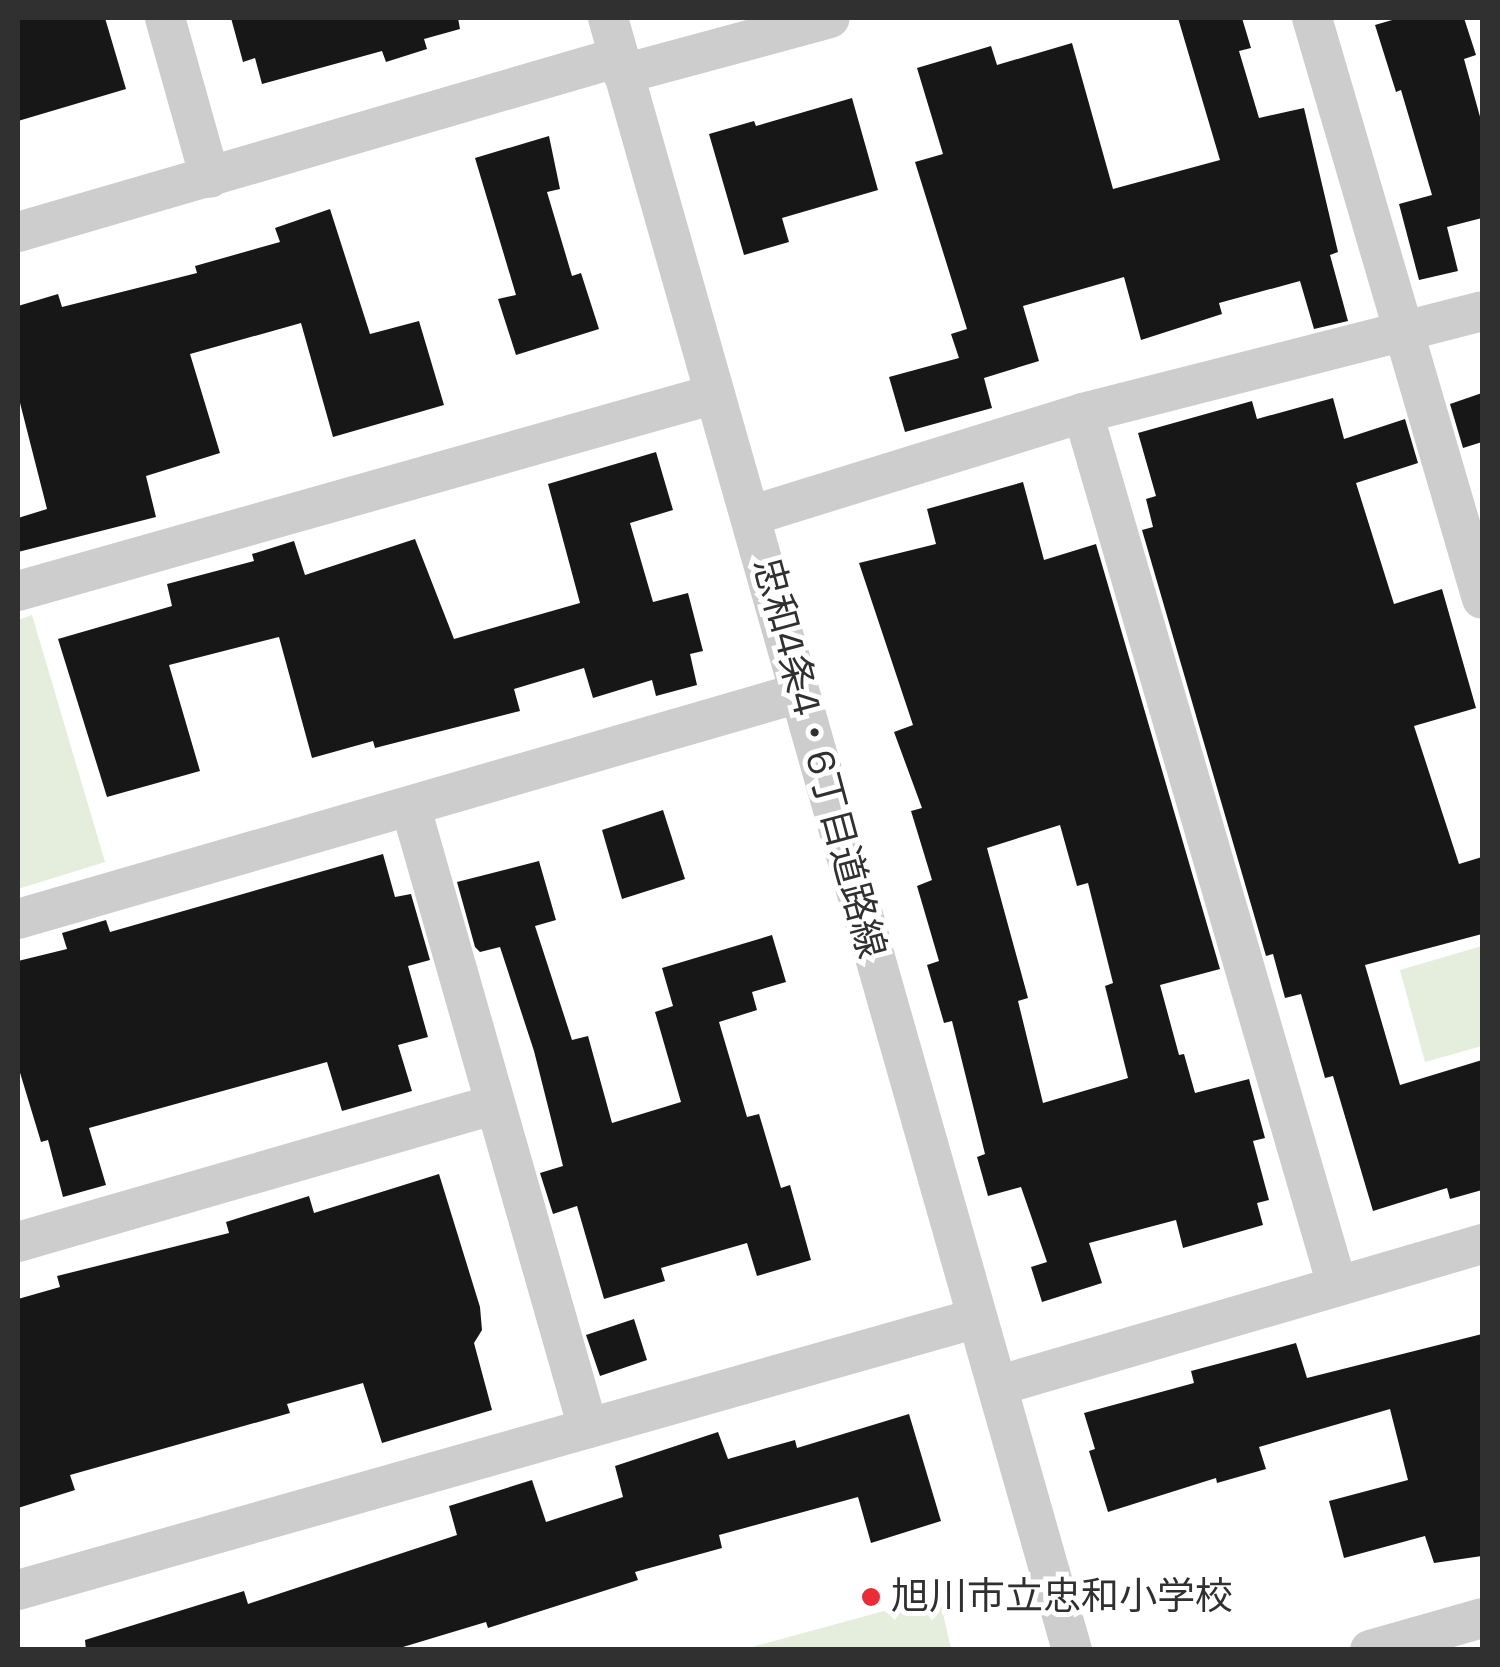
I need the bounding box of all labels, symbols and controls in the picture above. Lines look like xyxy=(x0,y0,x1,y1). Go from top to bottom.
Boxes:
street label: 忠和4条4・6丁目道路線 xyxy=(744,553,894,963)
place label: 旭川市立忠和小学校 xyxy=(891,1574,1233,1620)
marker: 旭川市立忠和小学校 xyxy=(860,1586,882,1608)

